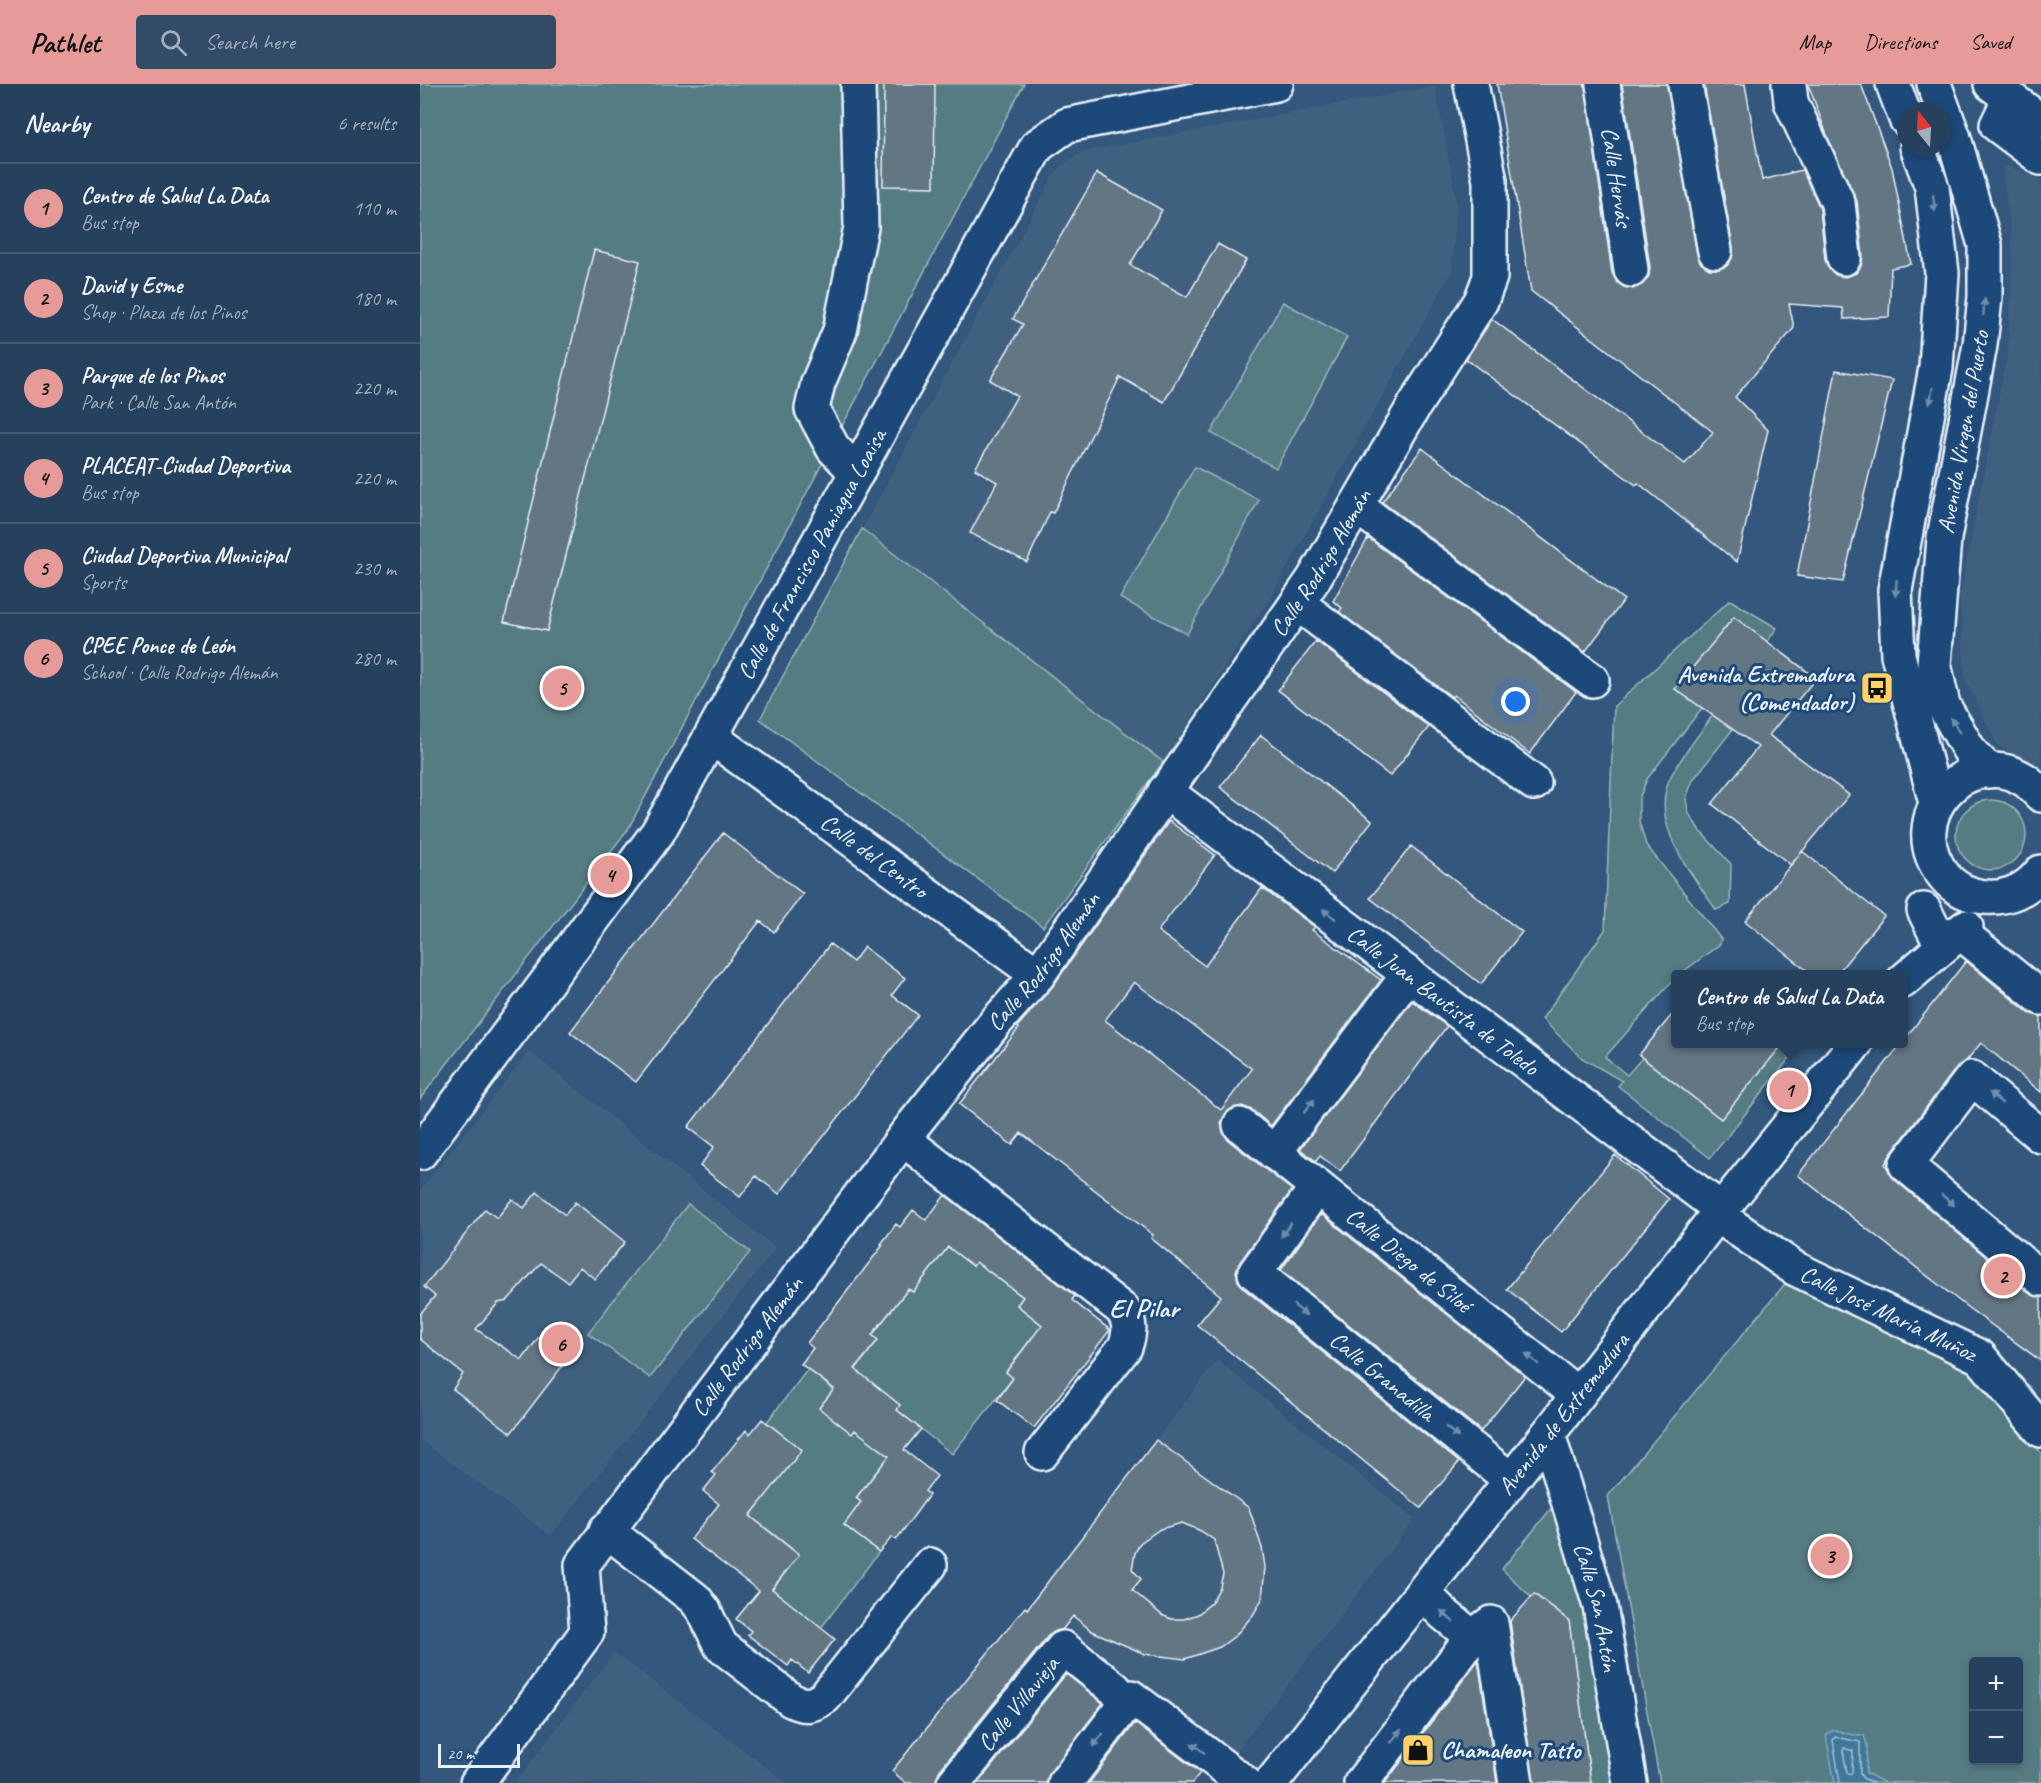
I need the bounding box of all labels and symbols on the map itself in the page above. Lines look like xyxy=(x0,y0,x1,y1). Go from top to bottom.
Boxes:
north arrow xyxy=(1897,102,1951,156)
street label: Calle Hervás xyxy=(1595,125,1640,232)
one-way arrow xyxy=(1929,193,1938,212)
one-way arrow xyxy=(1979,297,1989,316)
street label: Avenida Virgen del Puerto xyxy=(1930,327,1996,536)
one-way arrow xyxy=(1926,387,1935,406)
street label: Calle de Francisco Paniagua Loaisa xyxy=(730,422,894,685)
street label: Calle Rodrigo Alemán xyxy=(1263,482,1378,642)
one-way arrow xyxy=(1891,579,1901,598)
place label: Avenida Extremadura (Comendador) xyxy=(1677,659,1856,717)
pin: 5 xyxy=(542,666,582,710)
bus stop icon: Avenida Extremadura (Comendador) xyxy=(1859,670,1895,706)
your location xyxy=(1501,687,1530,716)
one-way arrow xyxy=(1949,717,1960,733)
street label: Calle del Centro xyxy=(815,807,936,906)
pin: 4 xyxy=(590,852,630,898)
street label: Calle Rodrigo Alemán xyxy=(980,885,1107,1037)
one-way arrow xyxy=(1321,908,1337,920)
street label: Calle Juan Bautista de Toledo xyxy=(1341,918,1546,1083)
pin: 1 xyxy=(1770,1068,1808,1112)
one-way arrow xyxy=(1989,1092,2004,1105)
one-way arrow xyxy=(1303,1099,1315,1114)
one-way arrow xyxy=(1940,1194,1956,1207)
street label: Calle Diego de Siloé xyxy=(1340,1200,1481,1322)
one-way arrow xyxy=(1280,1222,1292,1238)
pin: 2 xyxy=(1984,1254,2022,1298)
street label: Calle José María Muñoz xyxy=(1795,1258,1983,1369)
street label: Calle Rodrigo Alemán xyxy=(684,1269,810,1422)
district label: El Pilar xyxy=(1109,1291,1182,1325)
one-way arrow xyxy=(1292,1303,1308,1316)
pin: 6 xyxy=(542,1322,580,1366)
street label: Calle Granadilla xyxy=(1324,1324,1443,1429)
street label: Avenida de Extremadura xyxy=(1491,1325,1637,1501)
one-way arrow xyxy=(1524,1352,1540,1365)
one-way arrow xyxy=(1444,1425,1459,1438)
pin: 3 xyxy=(1810,1534,1850,1578)
street label: Calle San Antón xyxy=(1567,1539,1626,1675)
one-way arrow xyxy=(1439,1609,1454,1623)
street label: Calle Villavieja xyxy=(971,1649,1067,1757)
one-way arrow xyxy=(1390,1729,1402,1744)
shop icon: Chamaleon Tatto xyxy=(1400,1732,1436,1768)
one-way arrow xyxy=(1092,1733,1104,1748)
place label: Chamaleon Tatto xyxy=(1441,1735,1583,1765)
scale bar xyxy=(438,1741,520,1768)
one-way arrow xyxy=(1191,1742,1207,1754)

